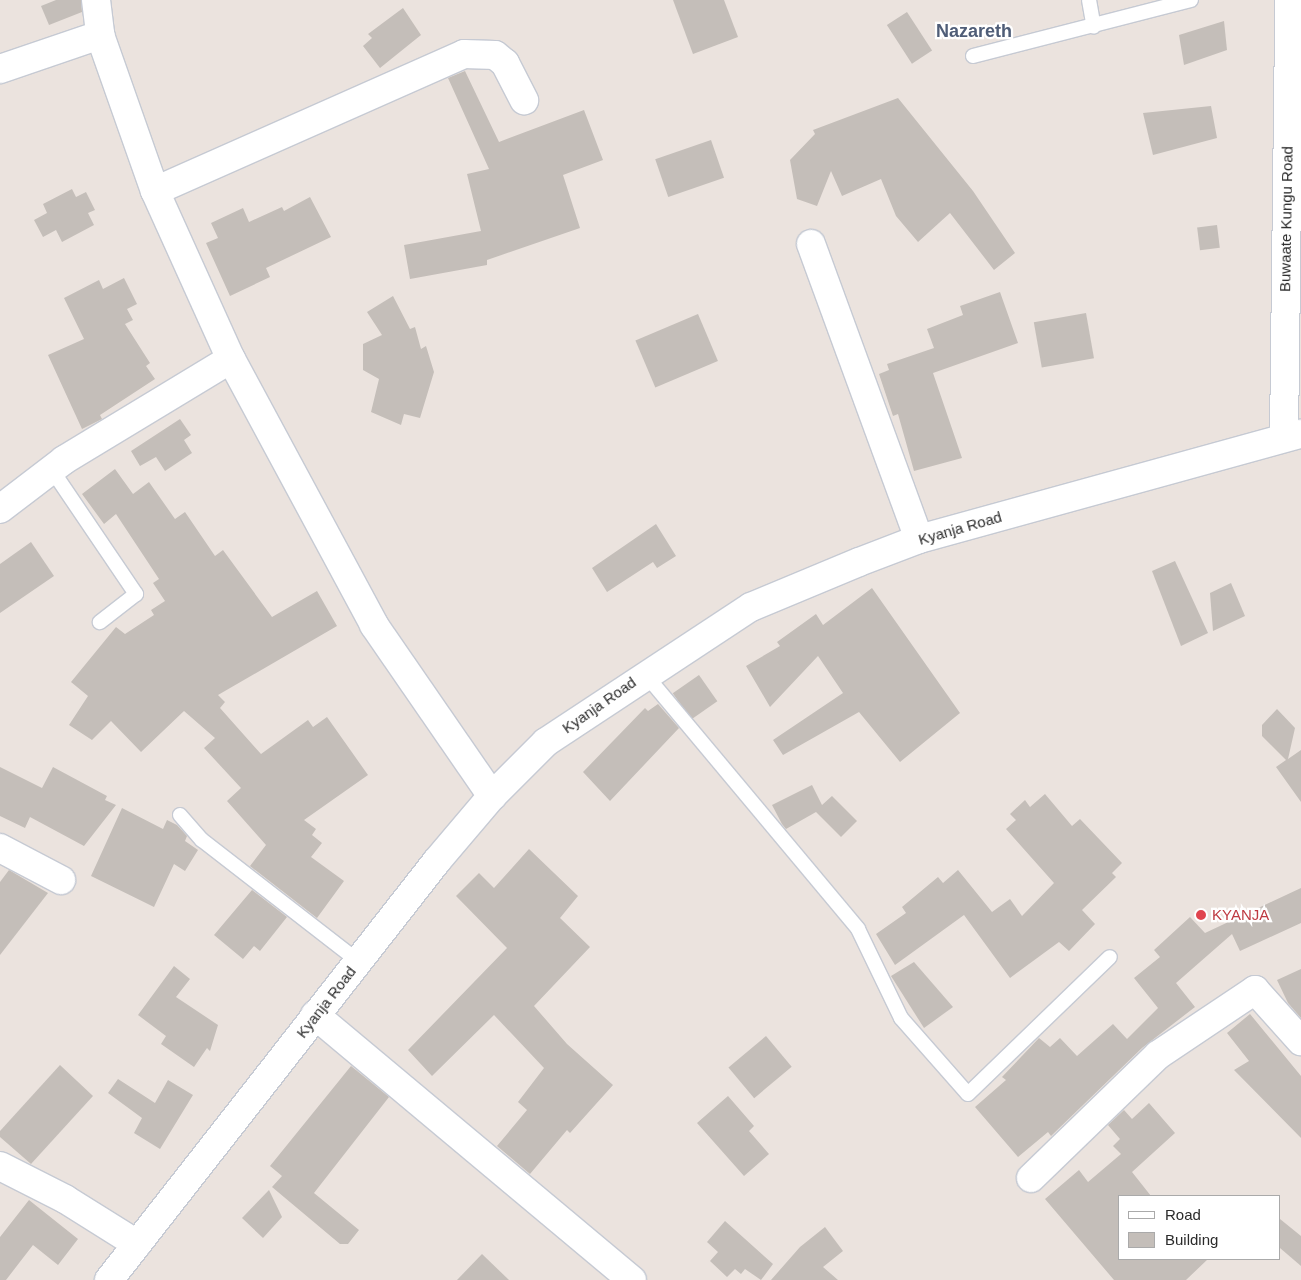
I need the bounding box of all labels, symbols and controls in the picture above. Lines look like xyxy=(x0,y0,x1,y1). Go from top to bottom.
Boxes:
district label: Nazareth xyxy=(936,20,1012,42)
street label: Buwaate Kungu Road xyxy=(1276,146,1296,292)
street label: Kyanja Road xyxy=(916,508,1004,548)
street label: Kyanja Road xyxy=(559,673,639,737)
place label: KYANJA xyxy=(1212,906,1269,924)
marker: KYANJA xyxy=(1194,908,1208,922)
street label: Kyanja Road xyxy=(292,963,360,1041)
legend xyxy=(1118,1195,1281,1260)
text: Road xyxy=(1165,1206,1201,1223)
text: Building xyxy=(1165,1231,1218,1248)

